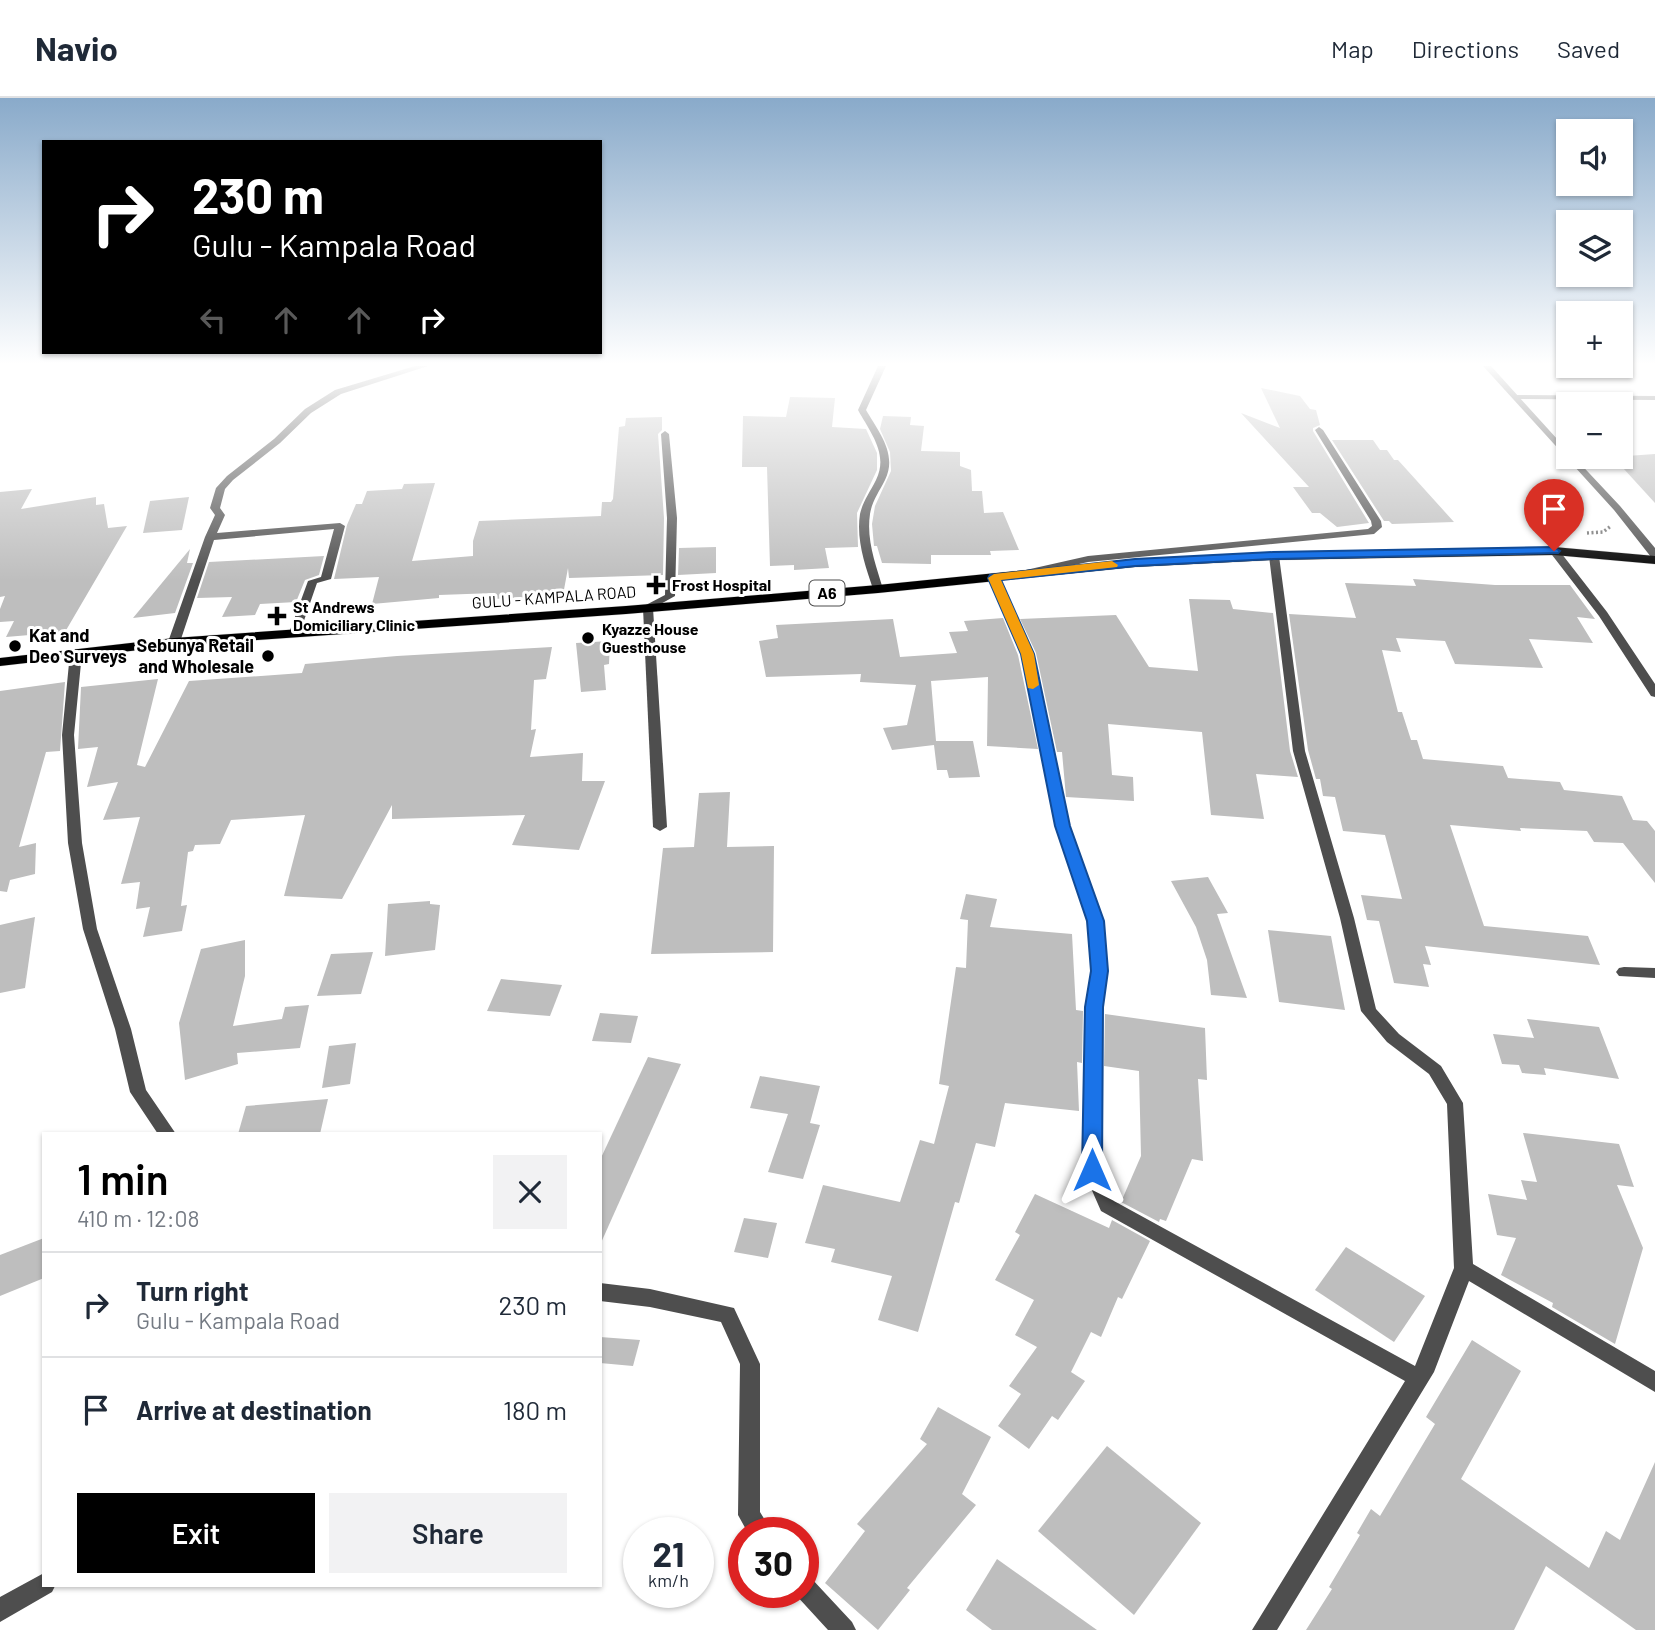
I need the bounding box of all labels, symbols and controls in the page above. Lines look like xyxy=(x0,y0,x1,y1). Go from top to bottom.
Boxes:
text: Navio xyxy=(35,28,118,68)
text: Map xyxy=(1331,34,1374,63)
text: Directions xyxy=(1412,34,1519,63)
text: Saved xyxy=(1557,34,1620,63)
map controls xyxy=(1556,119,1633,469)
button: sound xyxy=(1556,119,1633,196)
text: 230 m xyxy=(192,165,324,224)
icon: right xyxy=(77,168,168,259)
button: layers xyxy=(1556,210,1633,287)
text: Gulu - Kampala Road xyxy=(192,225,476,263)
icon: left xyxy=(194,301,232,339)
icon: ahead xyxy=(267,301,305,339)
icon: ahead xyxy=(340,301,378,339)
icon: right xyxy=(413,301,451,339)
button: + xyxy=(1556,301,1633,378)
button: − xyxy=(1556,392,1633,469)
pin xyxy=(1524,479,1584,551)
icon: arrive xyxy=(1535,490,1573,528)
marker: Frost Hospital xyxy=(646,575,666,595)
place label: Frost Hospital xyxy=(672,575,771,594)
road number: A6 xyxy=(810,580,844,606)
street label: GULU - KAMPALA ROAD xyxy=(471,581,637,612)
place label: St Andrews Domiciliary Clinic xyxy=(293,597,415,634)
marker: St Andrews Domiciliary Clinic xyxy=(267,606,287,626)
place label: Kyazze House Guesthouse xyxy=(602,619,699,656)
place label: Kat and Deo Surveys xyxy=(29,624,127,667)
marker: Kyazze House Guesthouse xyxy=(580,630,596,646)
place label: Sebunya Retail and Wholesale xyxy=(136,634,254,677)
marker: Kat and Deo Surveys xyxy=(7,638,23,654)
marker: Sebunya Retail and Wholesale xyxy=(260,648,276,664)
position arrow xyxy=(1055,1133,1129,1207)
text: 1 min xyxy=(77,1153,169,1203)
button: close xyxy=(493,1155,567,1229)
text: 410 m · 12:08 xyxy=(77,1204,199,1232)
text: Turn right xyxy=(136,1275,249,1306)
icon: right xyxy=(77,1286,115,1324)
text: 230 m xyxy=(498,1289,567,1320)
text: Gulu - Kampala Road xyxy=(136,1306,340,1334)
icon: arrive xyxy=(77,1391,115,1429)
text: Arrive at destination xyxy=(136,1394,372,1425)
text: 180 m xyxy=(503,1394,567,1425)
button: Exit xyxy=(77,1493,315,1573)
button: Share xyxy=(329,1493,567,1573)
speed limit sign: 30 xyxy=(728,1517,819,1608)
text: 21 xyxy=(653,1532,684,1574)
text: km/h xyxy=(648,1569,689,1591)

